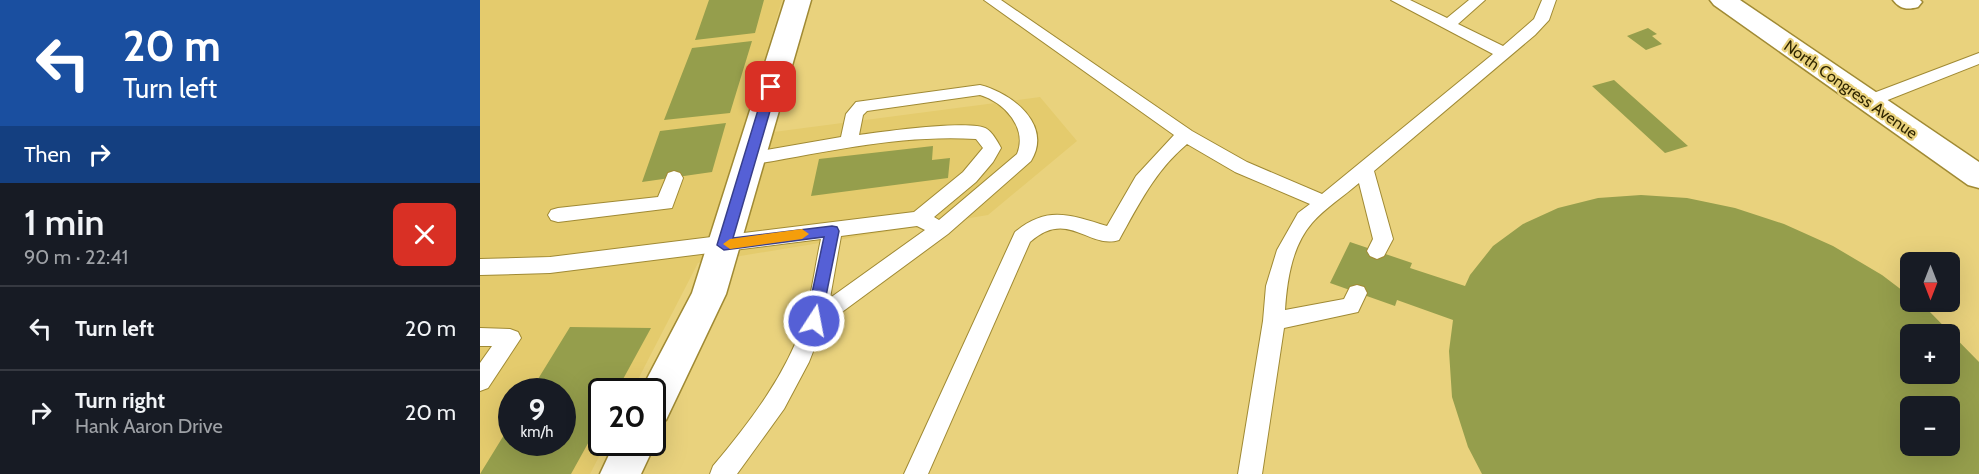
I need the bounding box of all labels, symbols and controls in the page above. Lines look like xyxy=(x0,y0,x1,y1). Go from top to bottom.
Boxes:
text: 20 m xyxy=(123,20,221,72)
icon: left xyxy=(24,24,102,102)
street label: North Congress Avenue xyxy=(1780,36,1921,143)
pin xyxy=(745,61,796,112)
icon: arrive xyxy=(754,70,787,103)
text: Turn left xyxy=(123,72,217,105)
icon: right xyxy=(83,138,116,171)
text: Then xyxy=(24,141,71,168)
text: 1 min xyxy=(24,200,104,244)
button: close xyxy=(393,203,456,266)
text: 90 m · 22:41 xyxy=(24,245,128,269)
north arrow xyxy=(1900,252,1960,312)
map controls xyxy=(1900,252,1960,456)
position arrow xyxy=(782,289,846,353)
icon: left xyxy=(24,312,57,345)
text: Turn left xyxy=(75,315,154,342)
text: 20 m xyxy=(405,315,456,342)
button: + xyxy=(1900,324,1960,384)
speed limit sign: 20 xyxy=(588,378,666,456)
text: Turn right xyxy=(75,387,165,414)
text: 9 xyxy=(529,391,545,428)
icon: right xyxy=(24,396,57,429)
button: − xyxy=(1900,396,1960,456)
text: 20 m xyxy=(405,399,456,426)
text: Hank Aaron Drive xyxy=(75,414,223,438)
text: km/h xyxy=(521,423,553,441)

